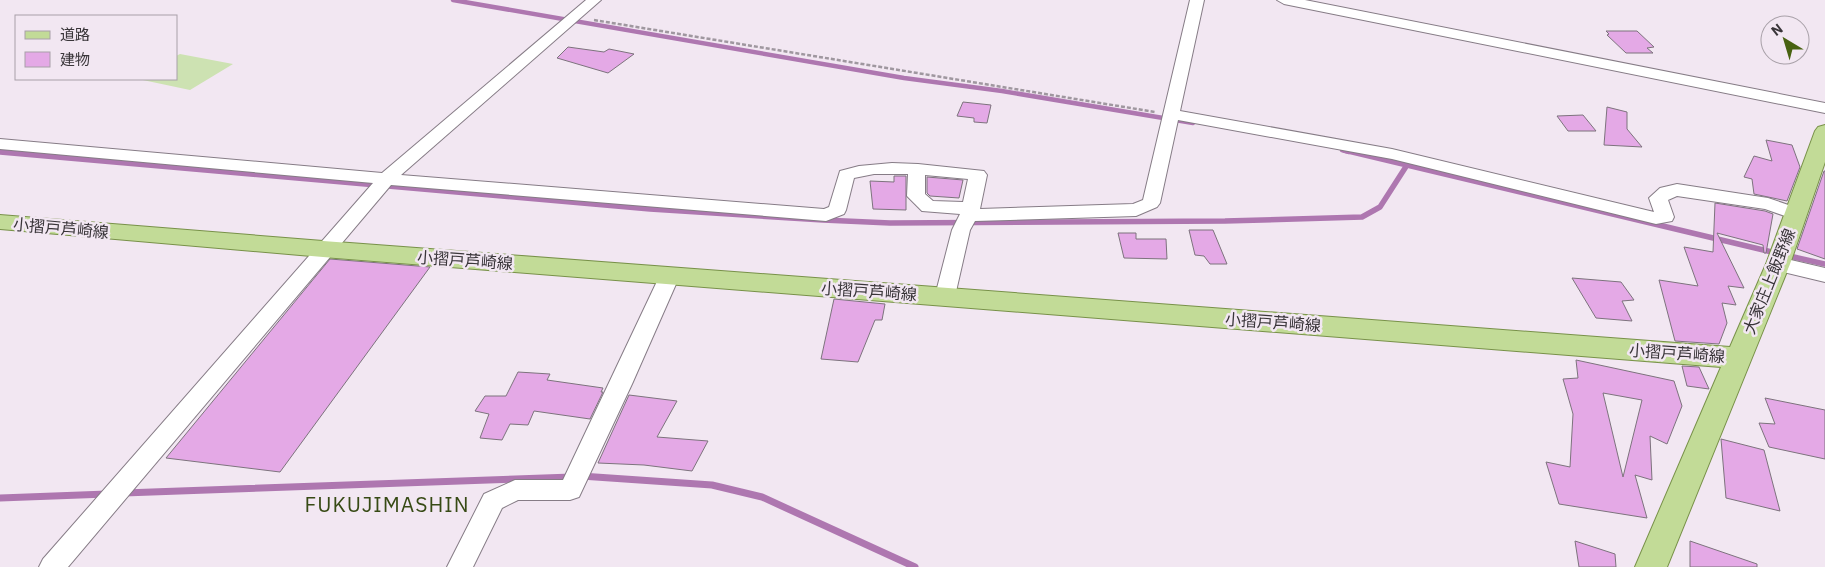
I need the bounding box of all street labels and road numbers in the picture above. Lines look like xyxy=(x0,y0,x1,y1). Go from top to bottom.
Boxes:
street label: 小摺戸芦崎線 xyxy=(12,214,110,242)
street label: 大家庄上飯野線 xyxy=(1739,225,1799,337)
street label: 小摺戸芦崎線 xyxy=(416,247,514,273)
street label: 小摺戸芦崎線 xyxy=(820,278,918,304)
street label: 小摺戸芦崎線 xyxy=(1224,309,1322,335)
street label: 小摺戸芦崎線 xyxy=(1628,340,1726,366)

